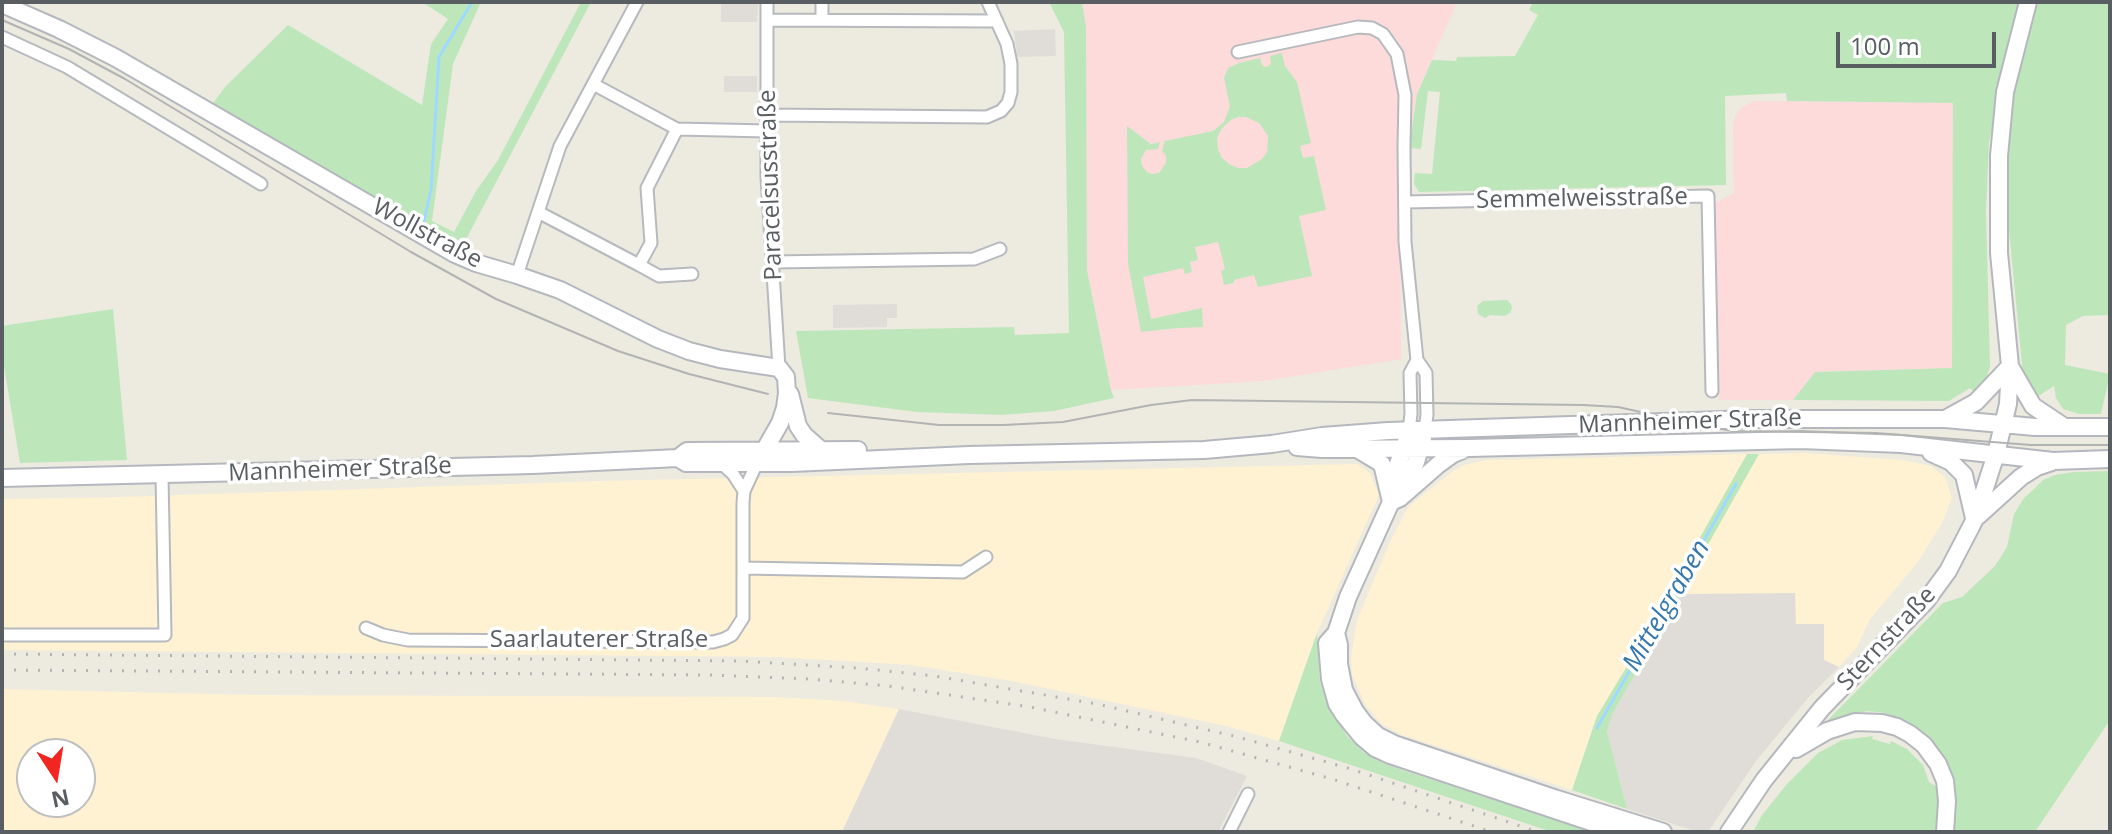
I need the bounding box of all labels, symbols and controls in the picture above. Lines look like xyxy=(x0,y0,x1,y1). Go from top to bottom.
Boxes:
scale bar xyxy=(1840,16,2000,66)
text: 100 m xyxy=(1850,29,1920,62)
street label: Paracelsusstraße xyxy=(753,89,789,281)
street label: Semmelweisstraße xyxy=(1476,183,1688,215)
street label: Wollstraße xyxy=(367,193,487,275)
street label: Mannheimer Straße xyxy=(1578,404,1802,440)
street label: Mannheimer Straße xyxy=(228,452,452,488)
water label: Mittelgraben xyxy=(1617,535,1717,677)
street label: Sternstraße xyxy=(1832,581,1942,697)
street label: Saarlauterer Straße xyxy=(490,626,708,654)
north arrow xyxy=(16,738,96,818)
text: N xyxy=(49,783,72,816)

